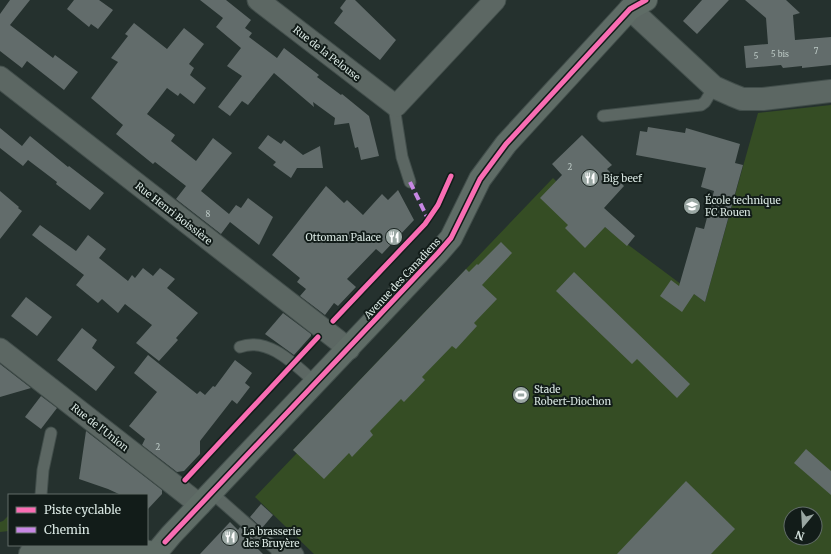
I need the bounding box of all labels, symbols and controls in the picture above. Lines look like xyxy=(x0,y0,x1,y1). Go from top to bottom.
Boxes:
street label: Rue de la Pelouse xyxy=(290,23,363,84)
house number: 7 xyxy=(814,46,819,56)
house number: 5 bis xyxy=(771,49,789,59)
house number: 5 xyxy=(754,51,759,61)
house number: 2 xyxy=(568,162,573,172)
restaurant icon: Big beef xyxy=(580,168,600,188)
place label: Big beef xyxy=(603,172,643,185)
street label: Rue Henri Boissière xyxy=(133,179,215,247)
place label: École technique FC Rouen xyxy=(705,193,781,219)
school or university icon: École technique FC Rouen xyxy=(682,196,702,216)
house number: 8 xyxy=(206,209,211,219)
restaurant icon: Ottoman Palace xyxy=(384,227,404,247)
place label: Ottoman Palace xyxy=(305,231,381,244)
street label: Avenue des Canadiens xyxy=(361,235,443,322)
place label: Stade Robert-Diochon xyxy=(534,383,611,408)
sports icon: Stade Robert-Diochon xyxy=(511,385,531,405)
street label: Rue de l'Union xyxy=(68,401,131,454)
house number: 2 xyxy=(156,442,161,452)
legend xyxy=(8,494,148,546)
text: Piste cyclable xyxy=(44,502,121,517)
north arrow xyxy=(783,506,823,546)
text: Chemin xyxy=(44,522,90,537)
place label: La brasserie des Bruyère xyxy=(243,525,301,550)
restaurant icon: La brasserie des Bruyère xyxy=(220,527,240,547)
text: N xyxy=(793,527,806,544)

